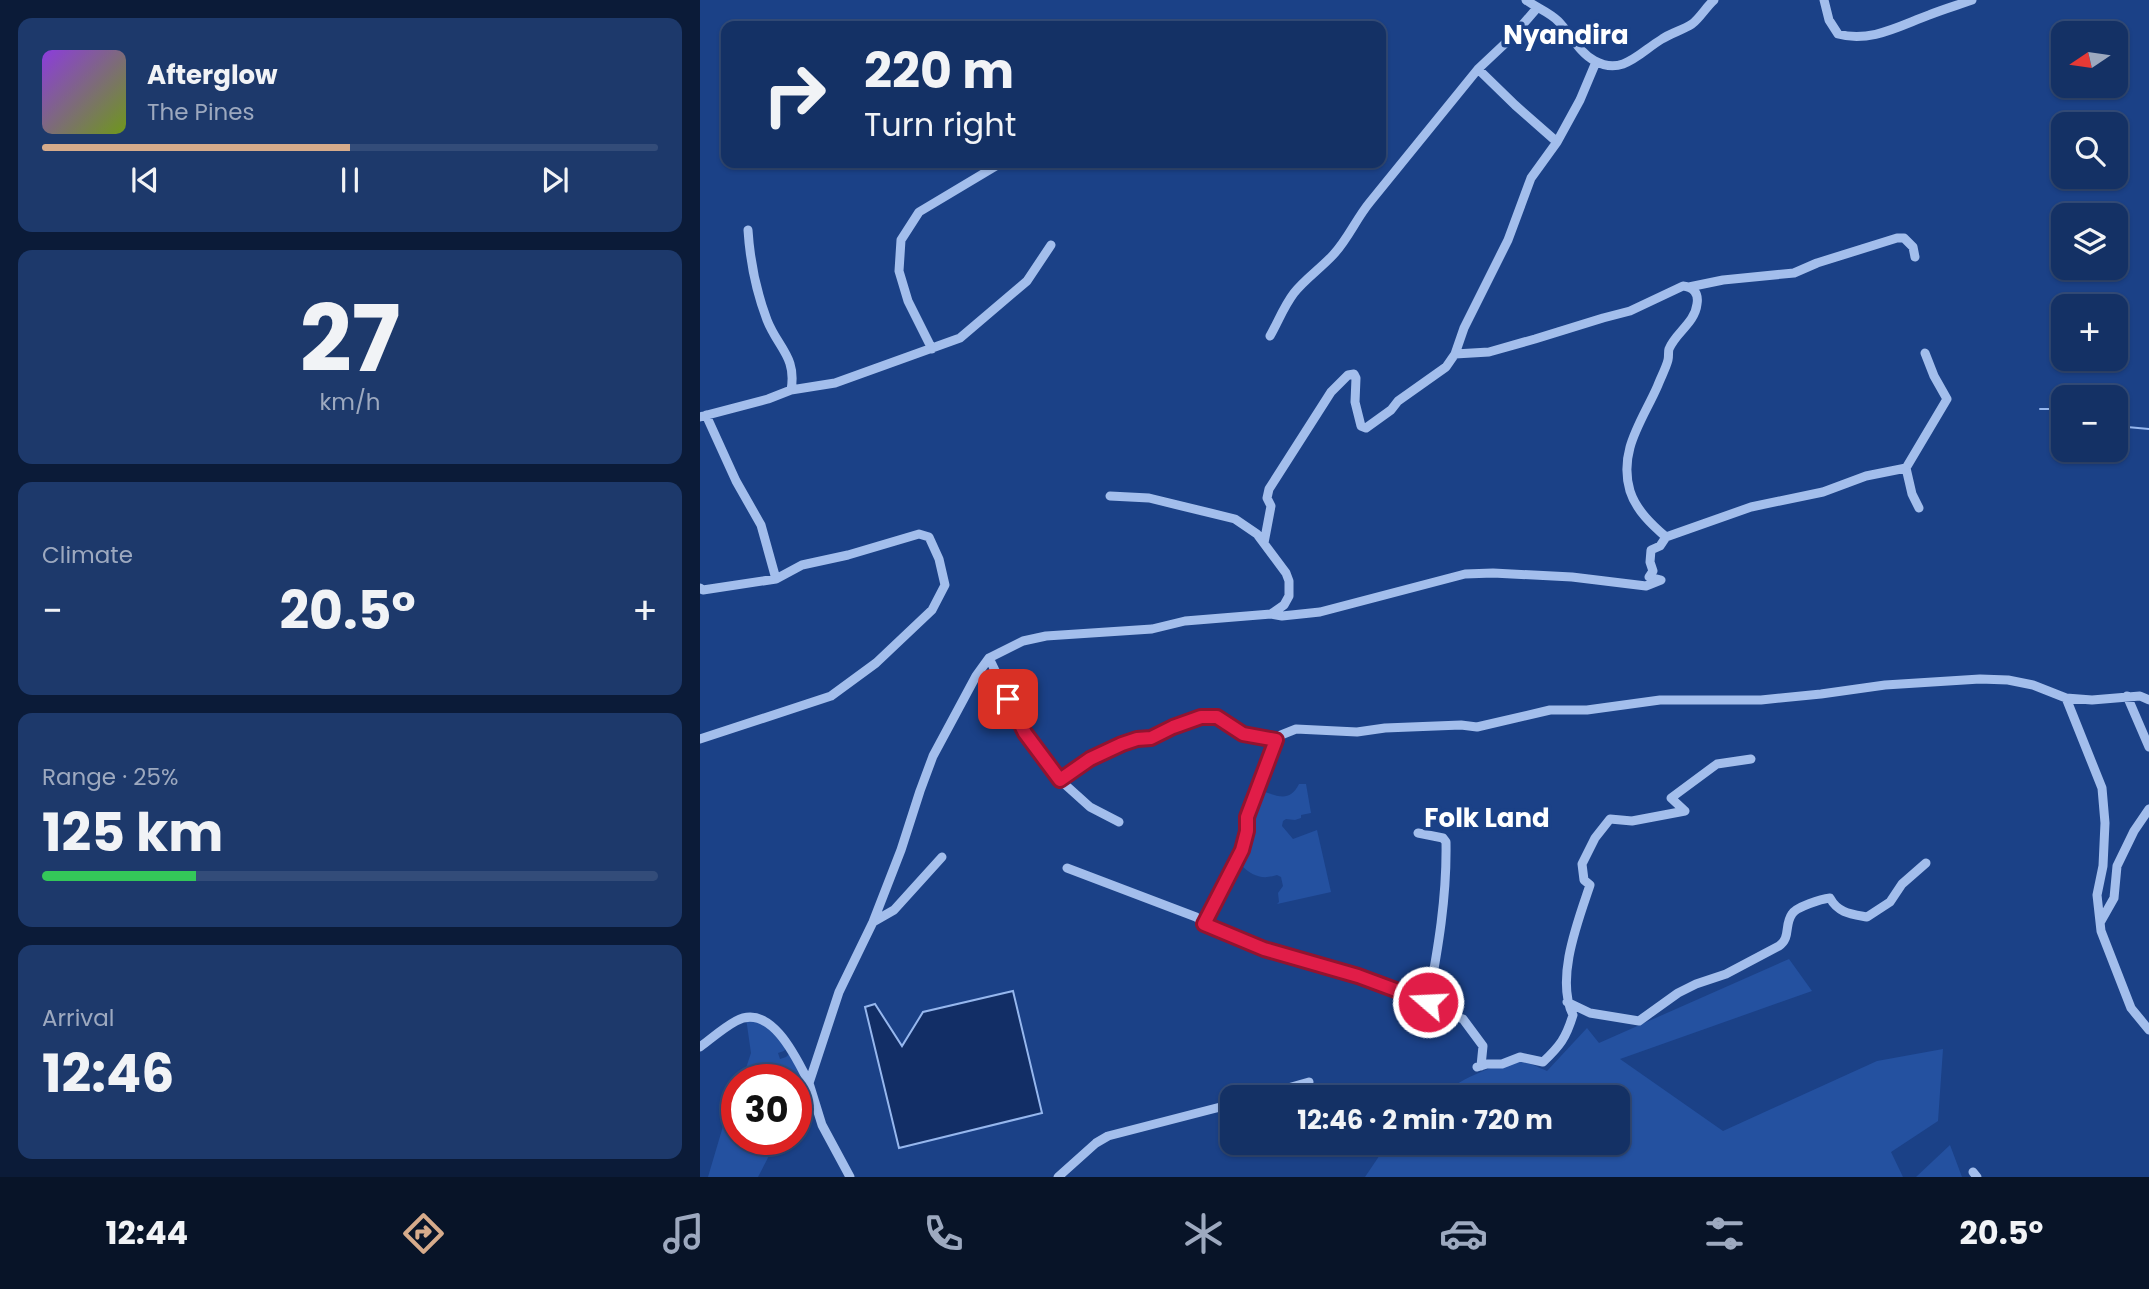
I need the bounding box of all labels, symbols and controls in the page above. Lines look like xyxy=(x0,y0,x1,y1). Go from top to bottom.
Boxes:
district label: Nyandira xyxy=(1503,17,1629,53)
north arrow xyxy=(2051,21,2128,98)
map controls xyxy=(2051,21,2128,462)
text: 220 m xyxy=(864,37,1014,105)
icon: right xyxy=(749,49,840,140)
text: Afterglow xyxy=(147,57,278,93)
text: The Pines xyxy=(147,96,255,128)
text: Turn right xyxy=(864,102,1016,147)
button: search xyxy=(2051,112,2128,189)
icon: previous xyxy=(126,161,164,199)
icon: pause xyxy=(331,161,369,199)
icon: next xyxy=(536,161,574,199)
button: layers xyxy=(2051,203,2128,280)
text: 27 xyxy=(300,275,400,403)
button: + xyxy=(2051,294,2128,371)
button: − xyxy=(2051,385,2128,462)
text: km/h xyxy=(319,386,381,418)
text: Climate xyxy=(42,539,133,571)
text: 20.5° xyxy=(279,574,416,647)
text: − xyxy=(42,584,63,637)
text: + xyxy=(632,584,658,637)
pin xyxy=(978,669,1038,729)
icon: arrive xyxy=(989,680,1027,718)
text: Range · 25% xyxy=(42,761,178,793)
text: 125 km xyxy=(42,796,223,869)
district label: Folk Land xyxy=(1424,800,1550,836)
position arrow xyxy=(1391,965,1465,1039)
text: Arrival xyxy=(42,1002,114,1034)
text: 12:46 xyxy=(42,1037,174,1110)
speed limit sign: 30 xyxy=(721,1064,812,1155)
text: 12:46 · 2 min · 720 m xyxy=(1297,1102,1553,1138)
icon: directions xyxy=(399,1209,448,1258)
icon: music xyxy=(659,1209,708,1258)
icon: phone xyxy=(919,1209,968,1258)
icon: climate xyxy=(1179,1209,1228,1258)
icon: car xyxy=(1439,1209,1488,1258)
icon: filters xyxy=(1700,1209,1749,1258)
text: 12:44 xyxy=(106,1210,188,1255)
text: 20.5° xyxy=(1960,1210,2043,1255)

